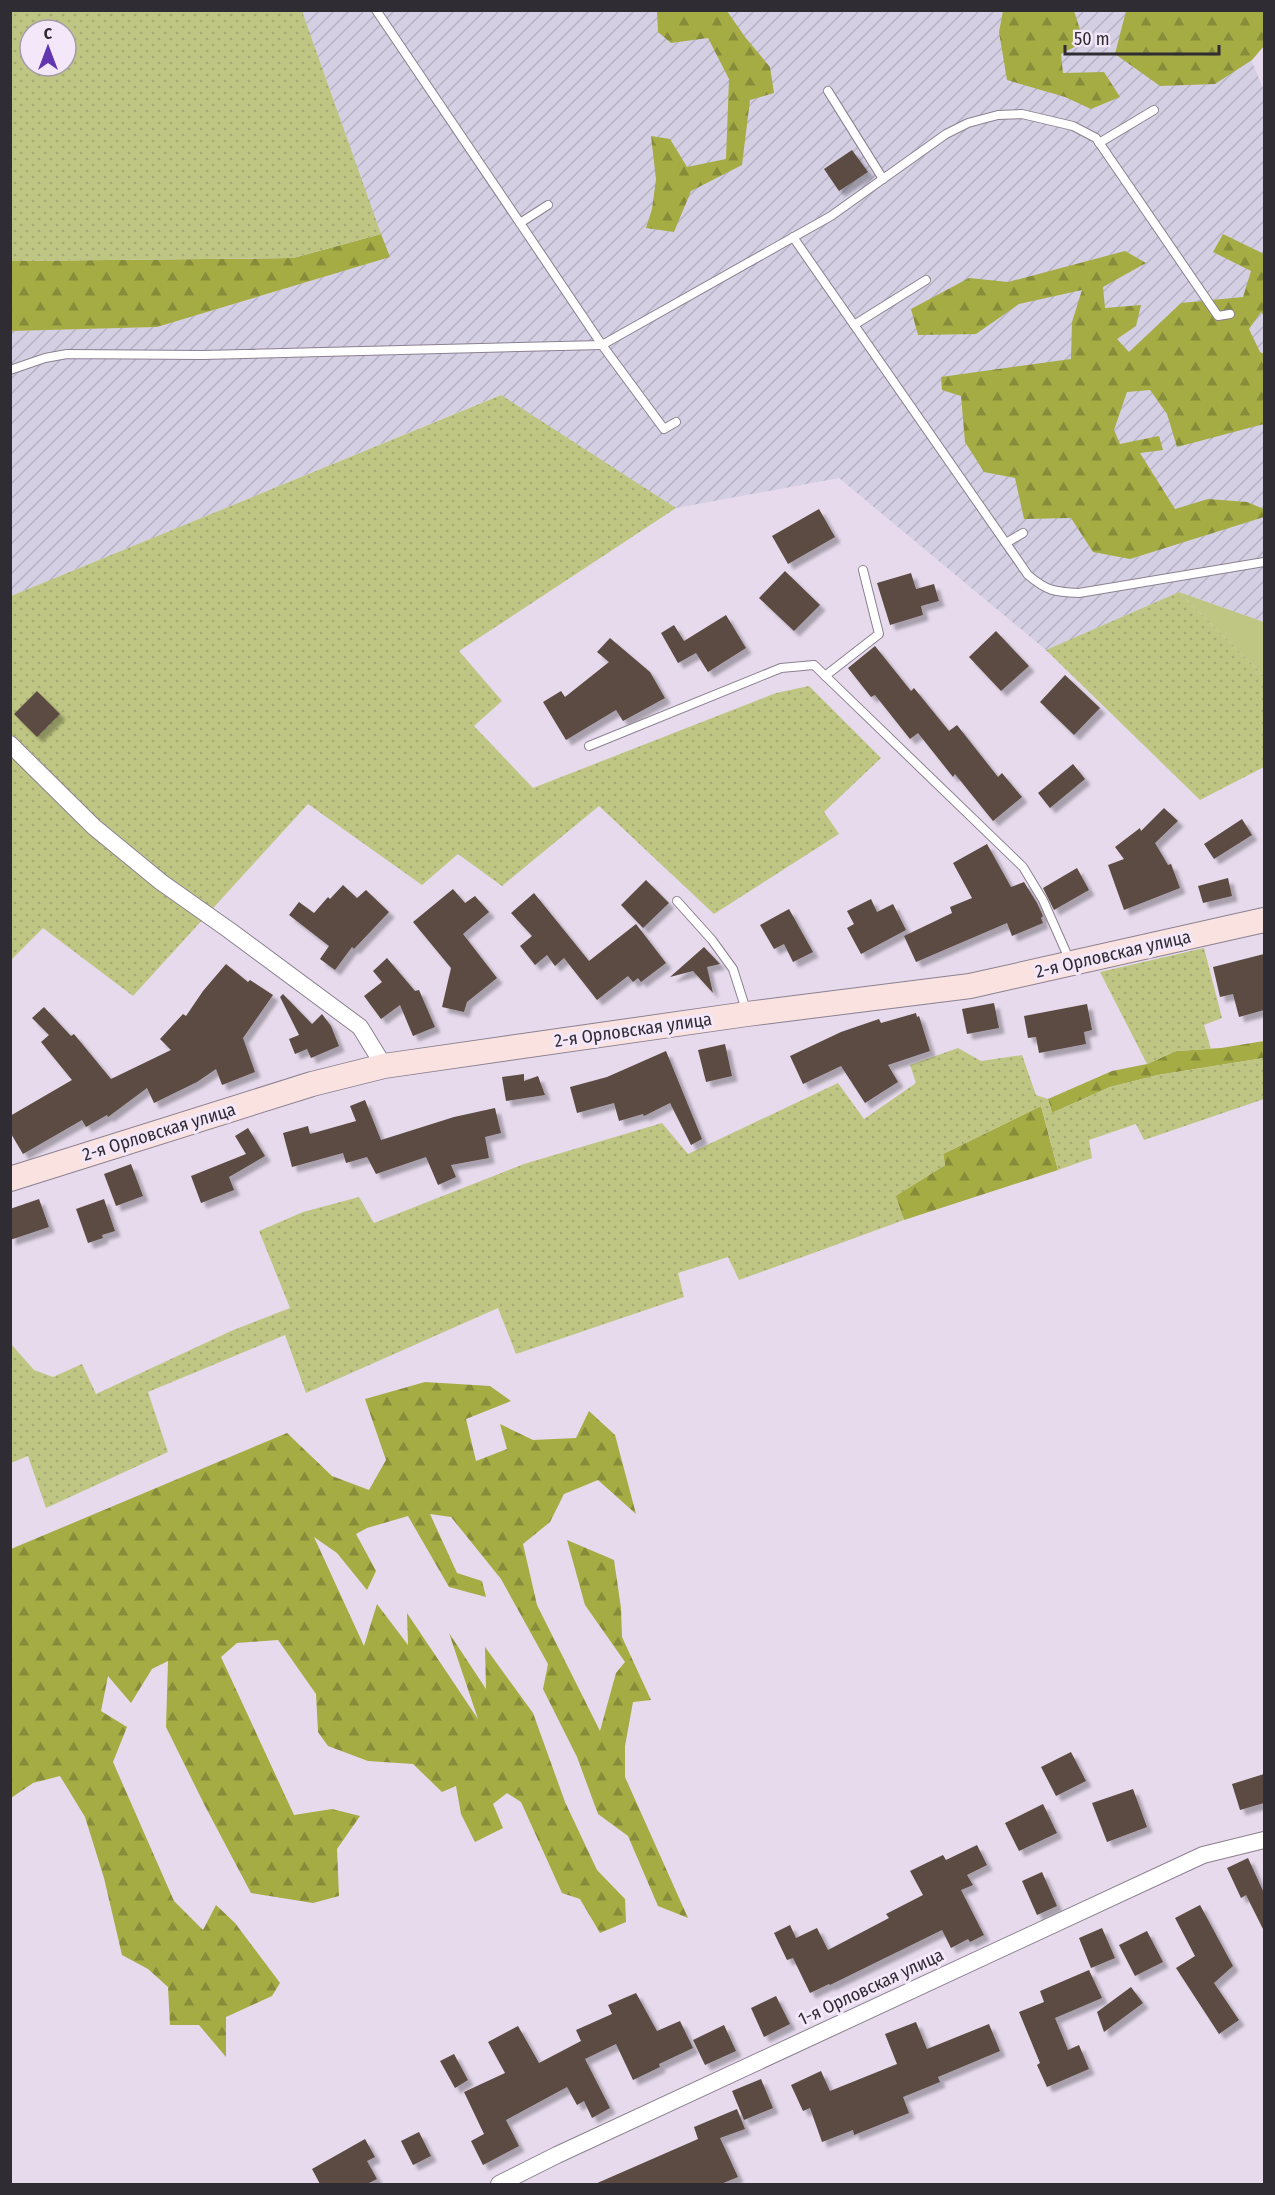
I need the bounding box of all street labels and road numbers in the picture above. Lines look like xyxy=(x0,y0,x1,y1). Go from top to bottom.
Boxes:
street label: 2-я Орловская улица xyxy=(1033,925,1193,983)
street label: 2-я Орловская улица xyxy=(553,1008,713,1052)
street label: 2-я Орловская улица xyxy=(80,1098,238,1166)
street label: 1-я Орловская улица xyxy=(795,1944,947,2030)

